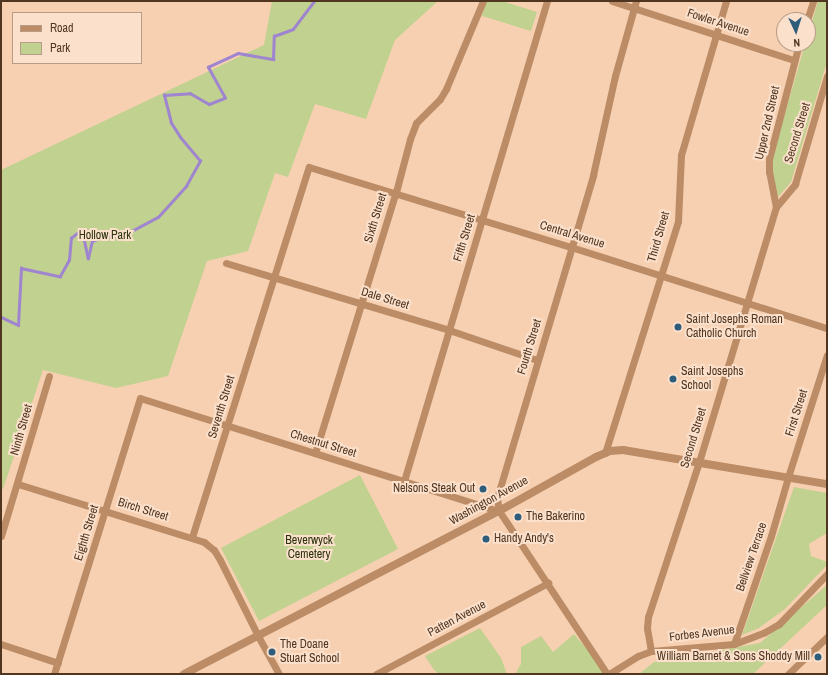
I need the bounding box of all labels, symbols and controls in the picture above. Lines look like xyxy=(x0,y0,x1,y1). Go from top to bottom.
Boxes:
street label: Fowler Avenue xyxy=(685,6,751,40)
legend xyxy=(12,12,142,64)
north arrow xyxy=(776,12,816,52)
text: Road xyxy=(50,20,74,36)
text: N xyxy=(793,36,801,50)
text: Park xyxy=(50,40,70,56)
street label: Upper 2nd Street xyxy=(753,85,783,161)
street label: Second Street xyxy=(782,101,814,165)
street label: Sixth Street xyxy=(362,191,390,245)
street label: Third Street xyxy=(645,210,673,264)
street label: Fifth Street xyxy=(451,213,479,263)
street label: Central Avenue xyxy=(538,218,606,252)
park label: Hollow Park xyxy=(79,229,131,243)
street label: Dale Street xyxy=(359,285,411,313)
place label: Saint Josephs Roman Catholic Church xyxy=(686,313,783,341)
street label: Fourth Street xyxy=(515,318,545,376)
marker: Saint Josephs Roman Catholic Church xyxy=(673,322,683,332)
place label: Saint Josephs School xyxy=(681,365,743,393)
street label: Seventh Street xyxy=(206,374,238,440)
marker: Saint Josephs School xyxy=(668,374,678,384)
street label: First Street xyxy=(783,388,811,438)
street label: Ninth Street xyxy=(8,403,36,457)
street label: Second Street xyxy=(678,406,710,470)
street label: Chestnut Street xyxy=(288,427,358,461)
street label: Washington Avenue xyxy=(447,473,531,529)
place label: Nelsons Steak Out xyxy=(393,482,475,496)
marker: Nelsons Steak Out xyxy=(478,484,488,494)
street label: Birch Street xyxy=(116,496,170,524)
street label: Eighth Street xyxy=(72,503,102,563)
place label: The Bakerino xyxy=(526,510,585,524)
marker: The Bakerino xyxy=(513,512,523,522)
street label: Bellview Terrace xyxy=(733,521,771,593)
place label: Handy Andy's xyxy=(494,532,554,546)
park label: Beverwyck Cemetery xyxy=(285,534,333,562)
marker: Handy Andy's xyxy=(481,534,491,544)
street label: Patten Avenue xyxy=(425,598,489,640)
street label: Forbes Avenue xyxy=(668,623,736,645)
place label: The Doane Stuart School xyxy=(280,638,339,666)
marker: The Doane Stuart School xyxy=(267,647,277,657)
place label: William Barnet & Sons Shoddy Mill xyxy=(657,650,810,664)
marker: William Barnet & Sons Shoddy Mill xyxy=(813,652,823,662)

